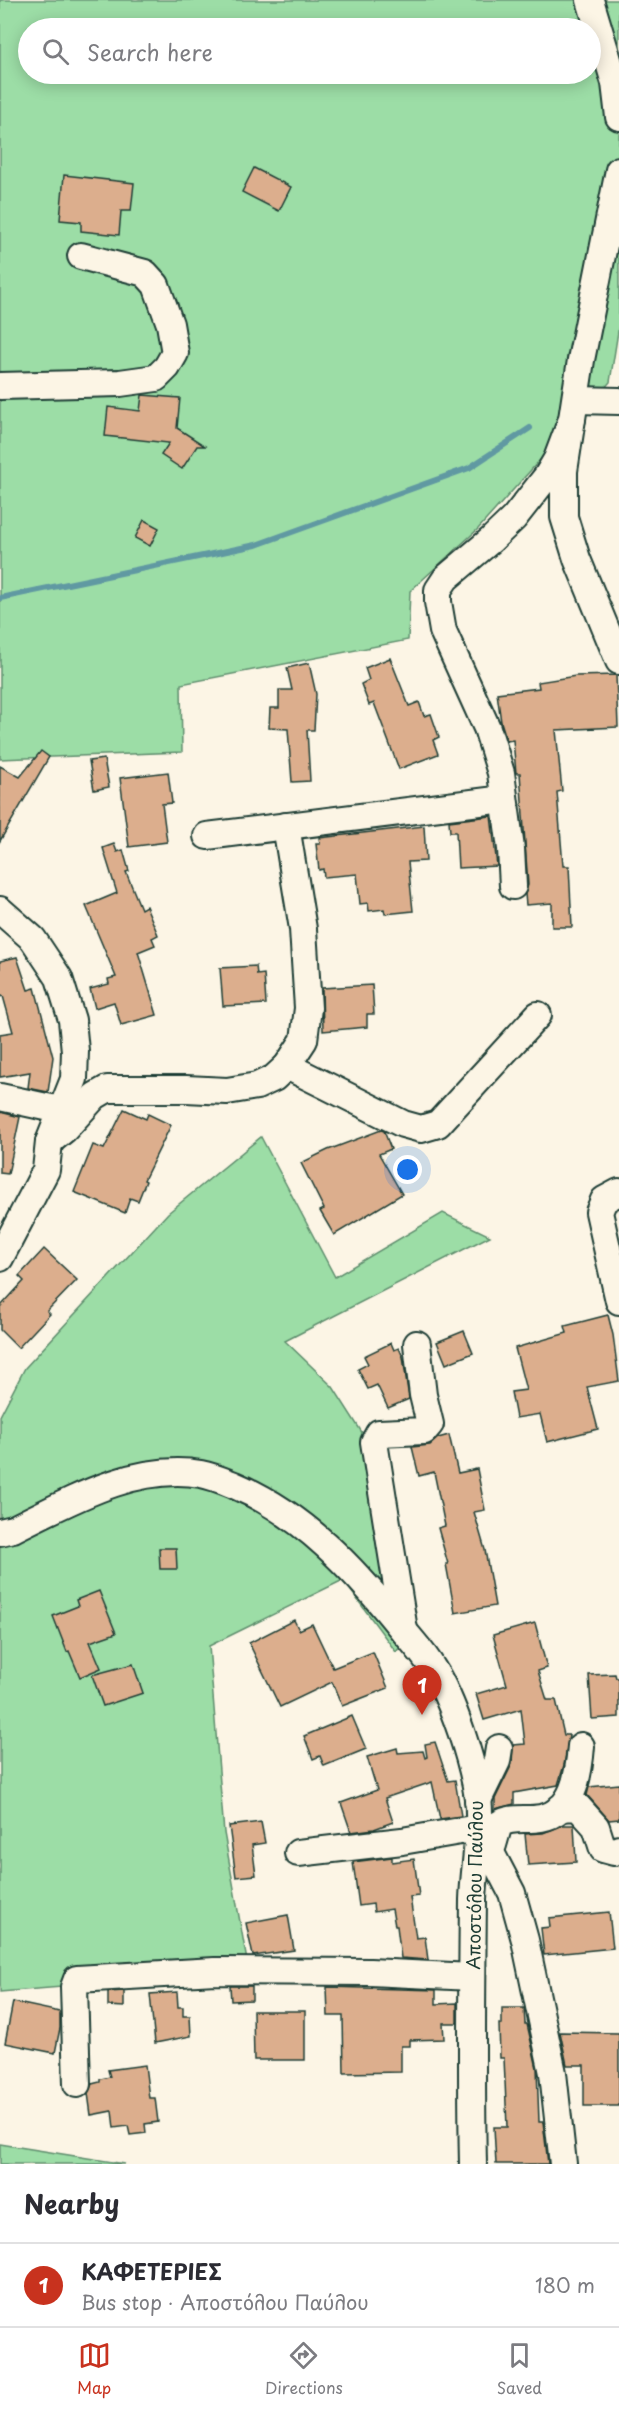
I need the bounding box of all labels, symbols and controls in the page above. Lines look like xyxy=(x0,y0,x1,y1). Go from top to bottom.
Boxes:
search box xyxy=(18,18,601,84)
icon: search xyxy=(39,35,72,68)
text: Search here xyxy=(87,35,213,68)
your location xyxy=(393,1155,422,1184)
pin: 1 xyxy=(402,1666,442,1715)
street label: Αποστόλου Παύλου xyxy=(459,1800,489,1970)
text: Nearby xyxy=(24,2184,119,2223)
text: ΚΑΦΕΤΕΡΙΕΣ xyxy=(81,2254,222,2287)
text: 1 xyxy=(39,2270,48,2300)
text: 180 m xyxy=(535,2270,595,2300)
text: Bus stop · Αποστόλου Παύλου xyxy=(81,2287,369,2317)
tab: Map xyxy=(77,2339,111,2399)
tab: Directions xyxy=(265,2339,343,2399)
tab: Saved xyxy=(497,2339,542,2399)

